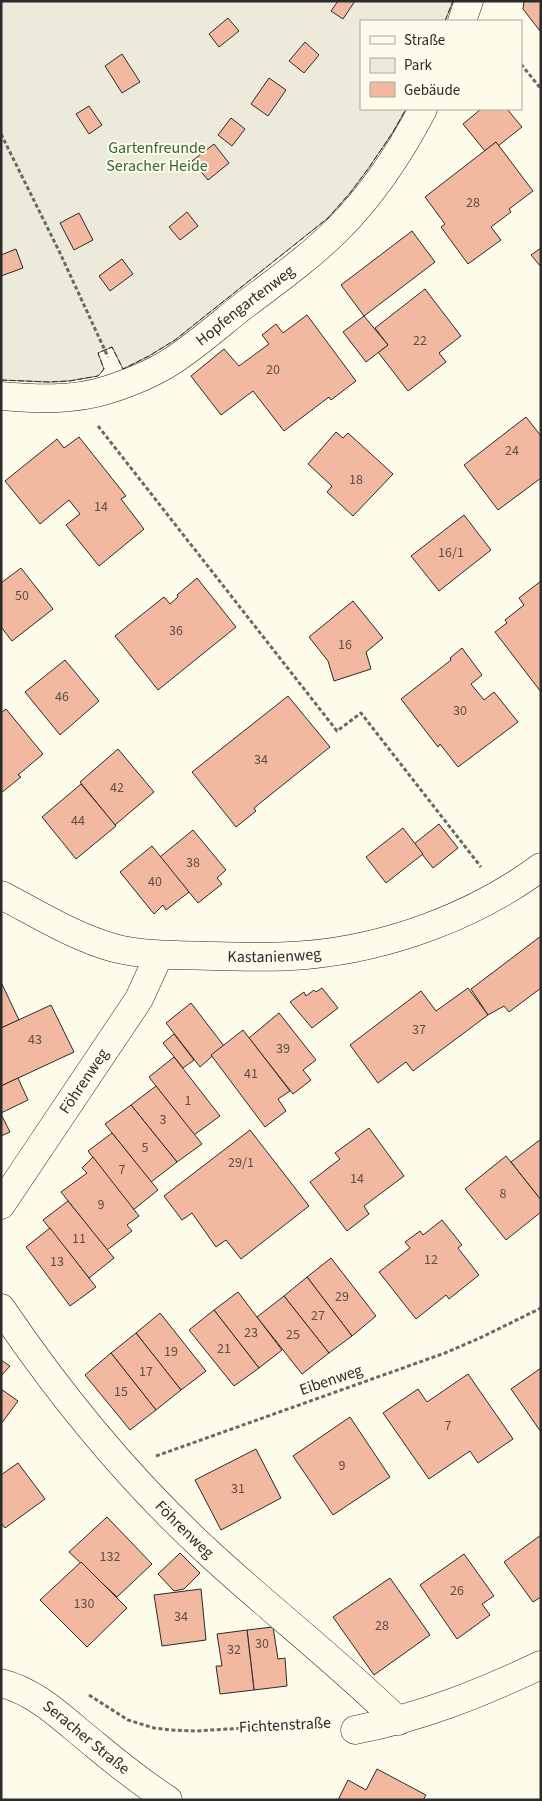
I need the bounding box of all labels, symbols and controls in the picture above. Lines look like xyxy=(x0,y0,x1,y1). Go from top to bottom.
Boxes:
legend xyxy=(360,20,522,110)
text: Straße xyxy=(404,30,445,51)
text: Park xyxy=(404,55,433,76)
text: Gebäude xyxy=(404,80,460,101)
park label: Gartenfreunde Seracher Heide xyxy=(106,137,208,177)
house number: 28 xyxy=(466,193,480,213)
street label: Hopfengartenweg xyxy=(191,260,299,351)
house number: 22 xyxy=(413,331,427,351)
house number: 20 xyxy=(266,360,280,380)
house number: 24 xyxy=(505,441,519,461)
house number: 18 xyxy=(349,470,363,490)
house number: 14 xyxy=(94,497,108,517)
house number: 16/1 xyxy=(438,543,464,563)
house number: 50 xyxy=(15,586,29,606)
house number: 36 xyxy=(169,621,183,641)
house number: 16 xyxy=(338,635,352,655)
house number: 46 xyxy=(55,687,69,707)
house number: 30 xyxy=(453,701,467,721)
house number: 34 xyxy=(254,750,268,770)
house number: 42 xyxy=(110,778,124,798)
house number: 44 xyxy=(71,811,85,831)
house number: 38 xyxy=(186,853,200,873)
house number: 40 xyxy=(148,872,162,892)
street label: Kastanienweg xyxy=(227,943,322,968)
house number: 37 xyxy=(412,1020,426,1040)
house number: 43 xyxy=(28,1030,42,1050)
house number: 39 xyxy=(276,1039,290,1059)
street label: Föhrenweg xyxy=(54,1044,114,1118)
house number: 41 xyxy=(244,1064,258,1084)
house number: 1 xyxy=(185,1091,192,1111)
house number: 3 xyxy=(160,1110,167,1130)
house number: 5 xyxy=(142,1138,149,1158)
house number: 29/1 xyxy=(228,1153,254,1173)
house number: 7 xyxy=(119,1160,126,1180)
house number: 14 xyxy=(350,1169,364,1189)
house number: 8 xyxy=(500,1184,507,1204)
house number: 9 xyxy=(98,1195,105,1215)
house number: 11 xyxy=(72,1229,86,1249)
house number: 12 xyxy=(424,1250,438,1270)
house number: 13 xyxy=(50,1252,64,1272)
house number: 29 xyxy=(335,1287,349,1307)
house number: 27 xyxy=(311,1306,325,1326)
house number: 23 xyxy=(244,1323,258,1343)
house number: 25 xyxy=(286,1325,300,1345)
house number: 21 xyxy=(217,1339,231,1359)
house number: 19 xyxy=(164,1342,178,1362)
street label: Eibenweg xyxy=(297,1359,365,1401)
house number: 17 xyxy=(139,1362,153,1382)
house number: 15 xyxy=(114,1382,128,1402)
house number: 7 xyxy=(445,1416,452,1436)
house number: 9 xyxy=(339,1456,346,1476)
house number: 31 xyxy=(231,1479,245,1499)
street label: Föhrenweg xyxy=(150,1496,219,1563)
house number: 132 xyxy=(100,1547,120,1567)
house number: 26 xyxy=(450,1581,464,1601)
house number: 130 xyxy=(74,1594,94,1614)
house number: 34 xyxy=(174,1607,188,1627)
house number: 28 xyxy=(375,1616,389,1636)
house number: 30 xyxy=(255,1634,269,1654)
house number: 32 xyxy=(227,1640,241,1660)
street label: Seracher Straße xyxy=(38,1695,134,1780)
street label: Fichtenstraße xyxy=(239,1712,332,1738)

